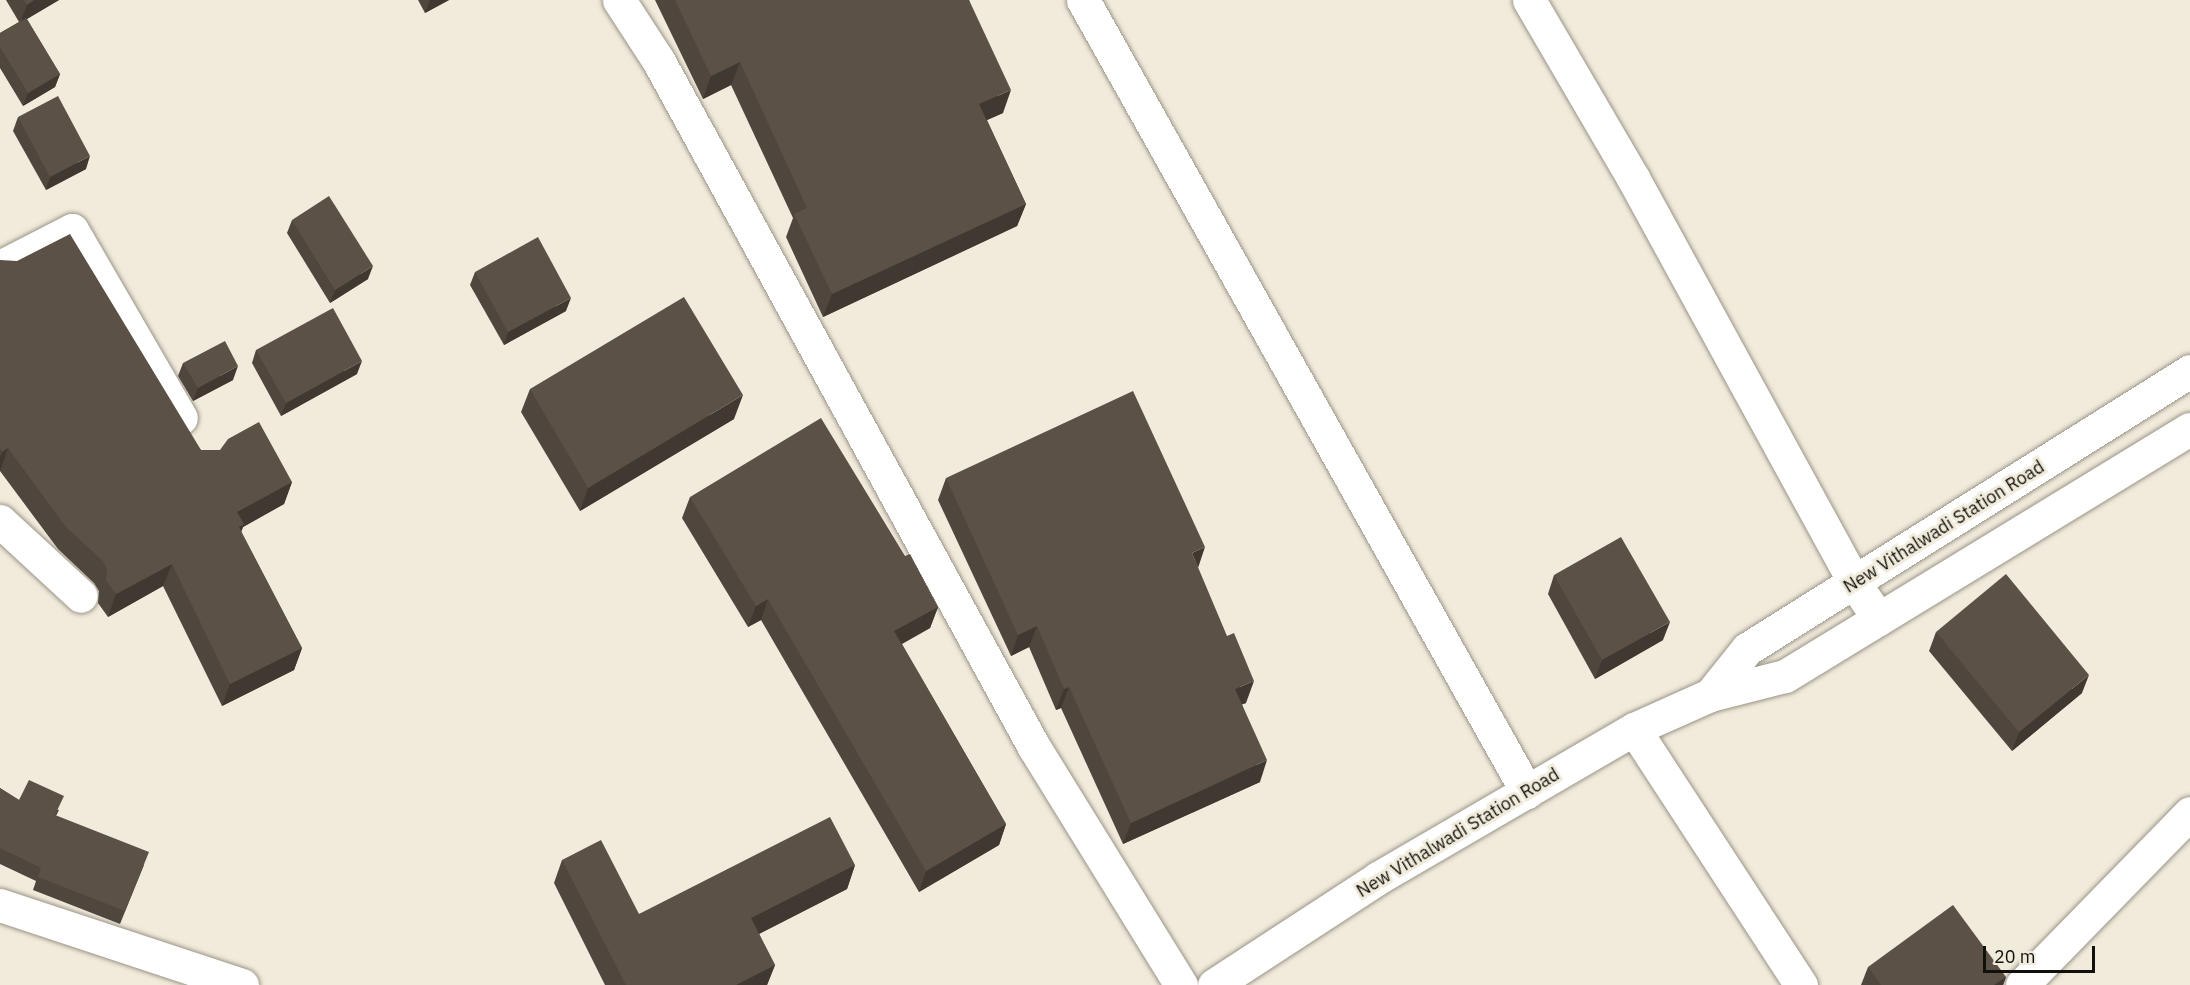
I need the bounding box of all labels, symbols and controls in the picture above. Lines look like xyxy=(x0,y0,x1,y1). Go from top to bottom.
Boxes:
street label: New Vithalwadi Station Road xyxy=(1840,456,2048,598)
street label: New Vithalwadi Station Road xyxy=(1353,764,1563,902)
scale bar xyxy=(1986,934,2098,972)
text: 20 m xyxy=(1994,945,2036,968)

